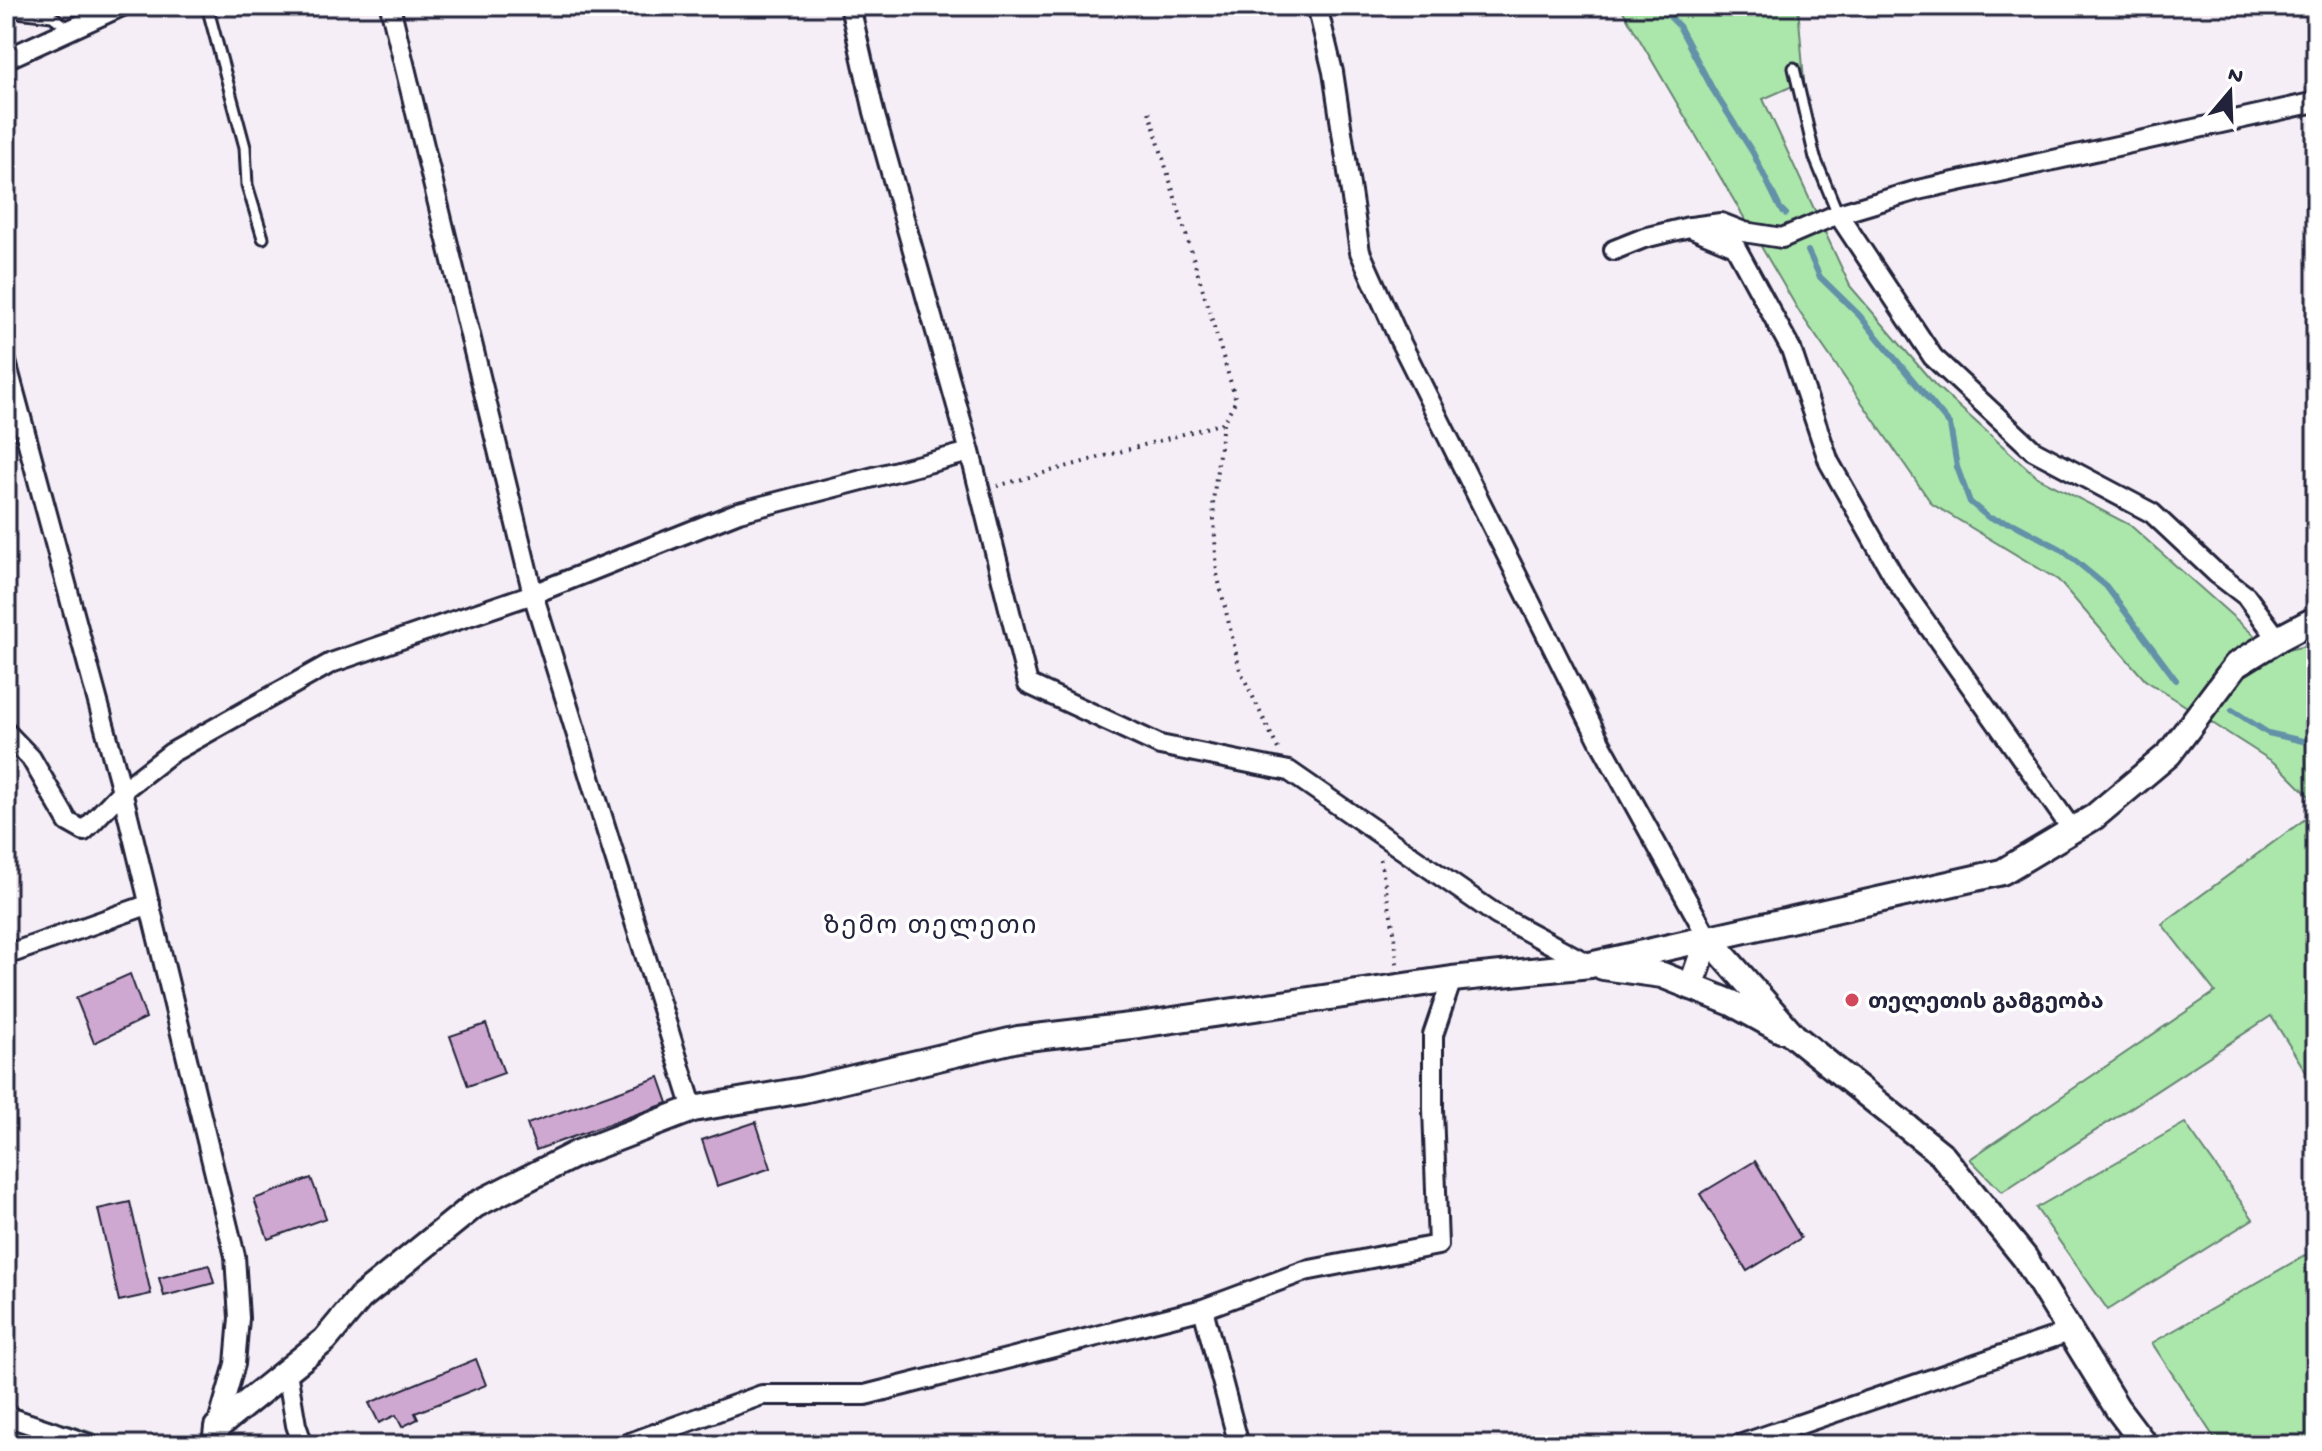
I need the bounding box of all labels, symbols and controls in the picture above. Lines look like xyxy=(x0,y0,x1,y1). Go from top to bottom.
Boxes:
north arrow xyxy=(2190,52,2270,132)
text: N xyxy=(2224,62,2246,92)
district label: ზემო თელეთი xyxy=(823,913,1039,944)
marker: თელეთის გამგეობა xyxy=(1843,991,1861,1009)
place label: თელეთის გამგეობა xyxy=(1868,991,2104,1017)

